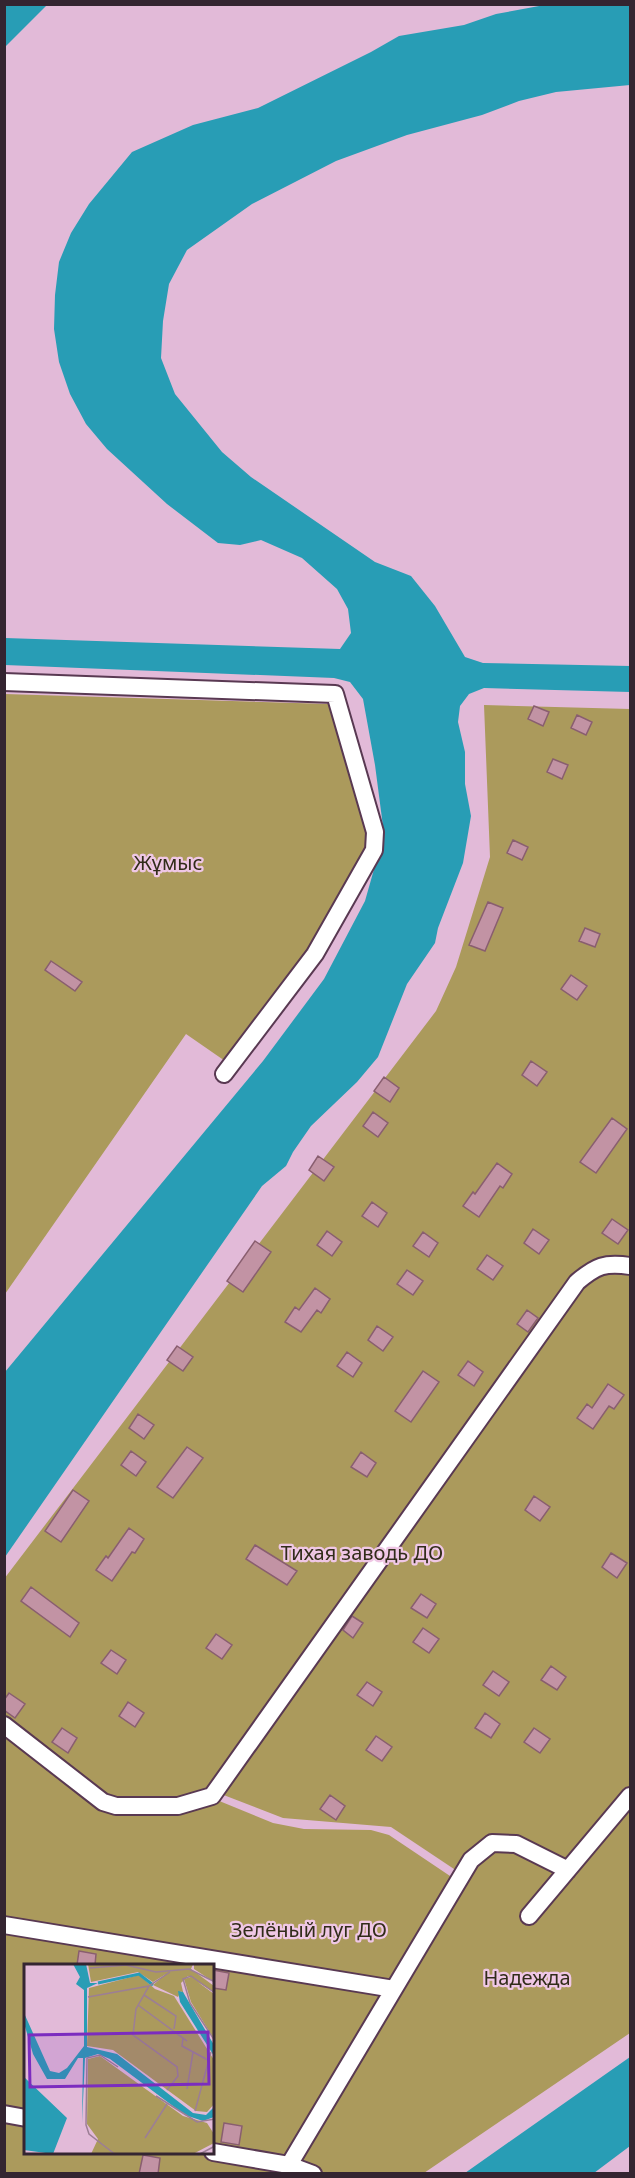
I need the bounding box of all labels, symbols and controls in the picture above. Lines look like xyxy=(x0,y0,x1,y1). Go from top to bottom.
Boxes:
park label: Жұмыс xyxy=(134,849,202,876)
park label: Тихая заводь ДО xyxy=(281,1539,443,1566)
park label: Зелёный луг ДО xyxy=(231,1916,387,1943)
inset map xyxy=(24,1964,214,2154)
park label: Надежда xyxy=(483,1964,571,1991)

